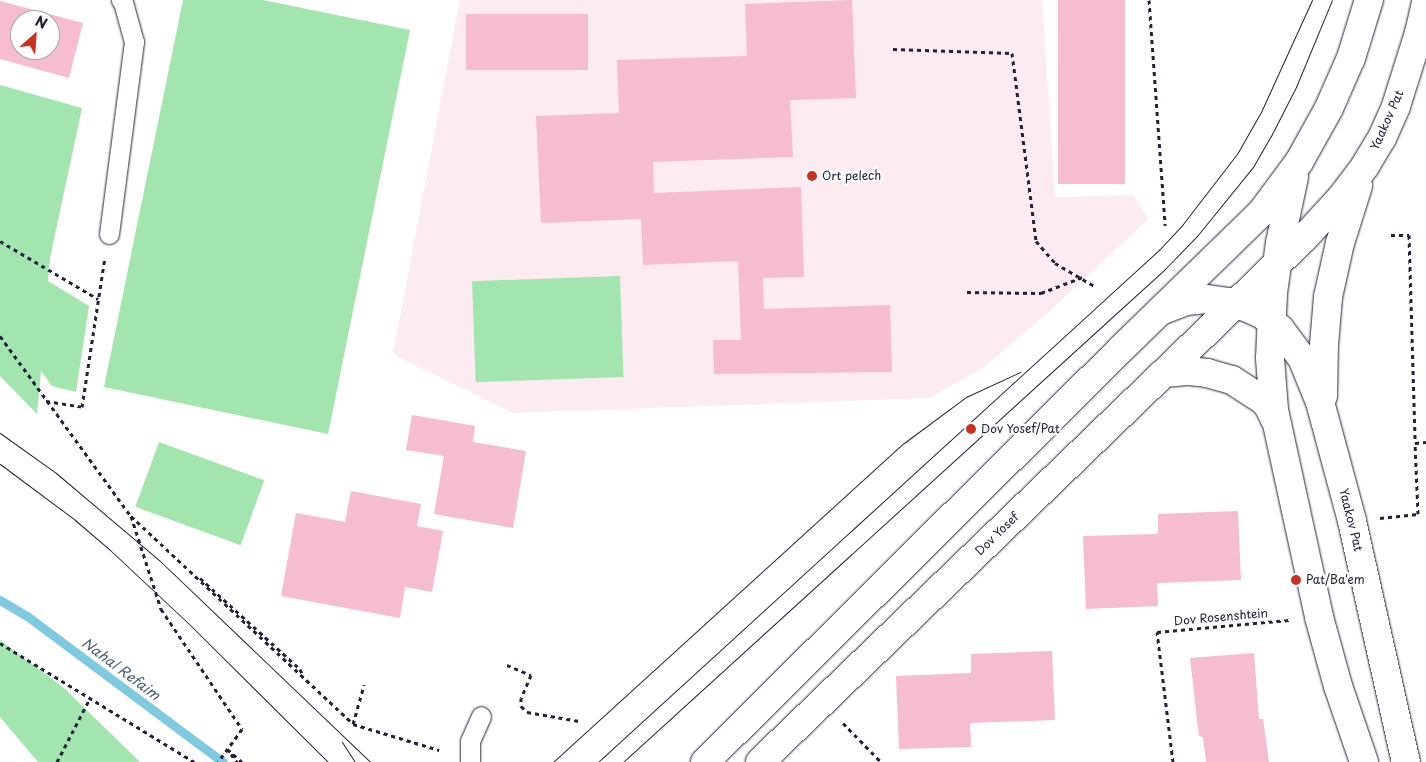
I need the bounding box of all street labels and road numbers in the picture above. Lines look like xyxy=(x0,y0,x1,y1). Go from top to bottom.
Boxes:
street label: Yaakov Pat xyxy=(1367,88,1407,152)
street label: Yaakov Pat xyxy=(1336,487,1366,553)
street label: Dov Yosef xyxy=(972,510,1022,558)
street label: Dov Rosenshtein xyxy=(1173,606,1269,628)

